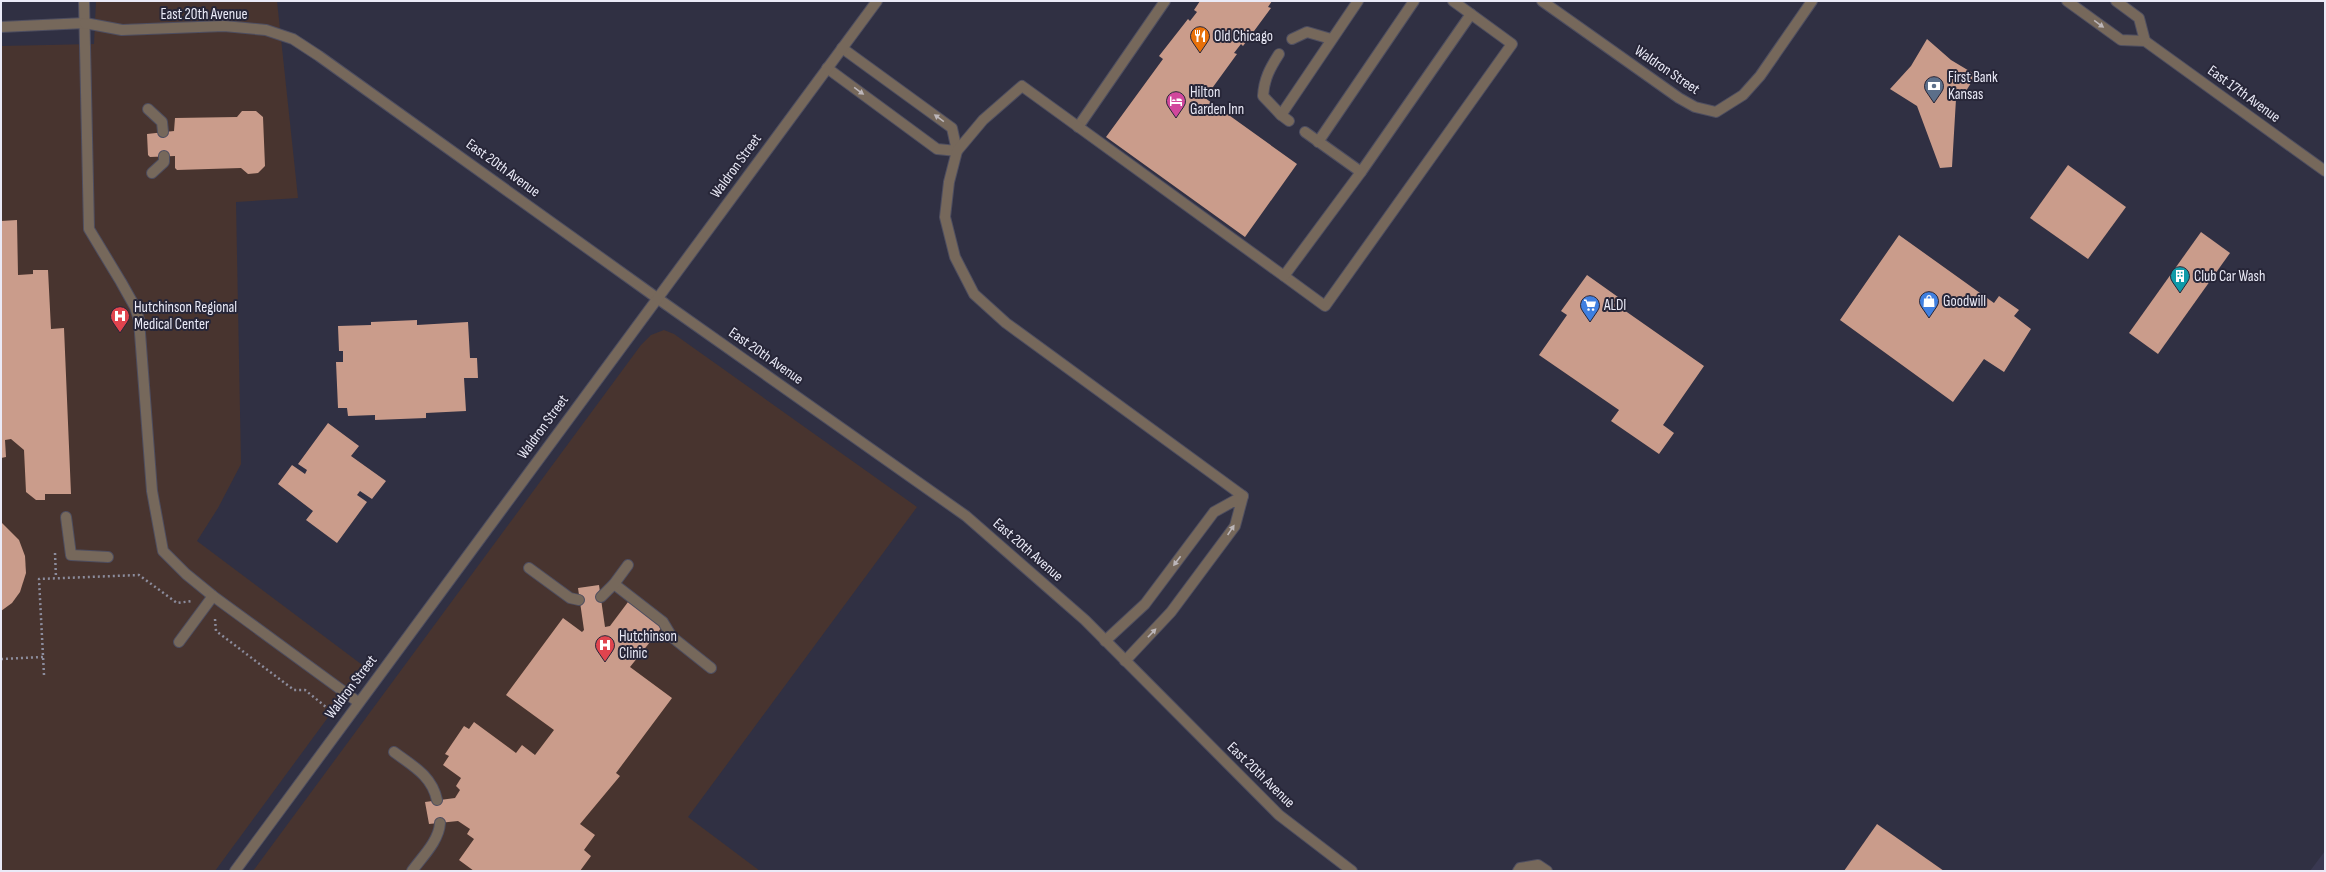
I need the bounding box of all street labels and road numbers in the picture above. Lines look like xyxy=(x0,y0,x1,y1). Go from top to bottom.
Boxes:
street label: East 20th Avenue xyxy=(160,5,248,24)
street label: Waldron Street xyxy=(1631,41,1704,99)
street label: East 17th Avenue xyxy=(2204,61,2284,127)
street label: Waldron Street xyxy=(706,130,766,202)
street label: East 20th Avenue xyxy=(462,135,544,201)
street label: East 20th Avenue xyxy=(725,323,807,389)
street label: Waldron Street xyxy=(513,391,573,463)
street label: East 20th Avenue xyxy=(989,514,1067,586)
street label: Waldron Street xyxy=(321,651,381,723)
street label: East 20th Avenue xyxy=(1223,738,1299,812)

